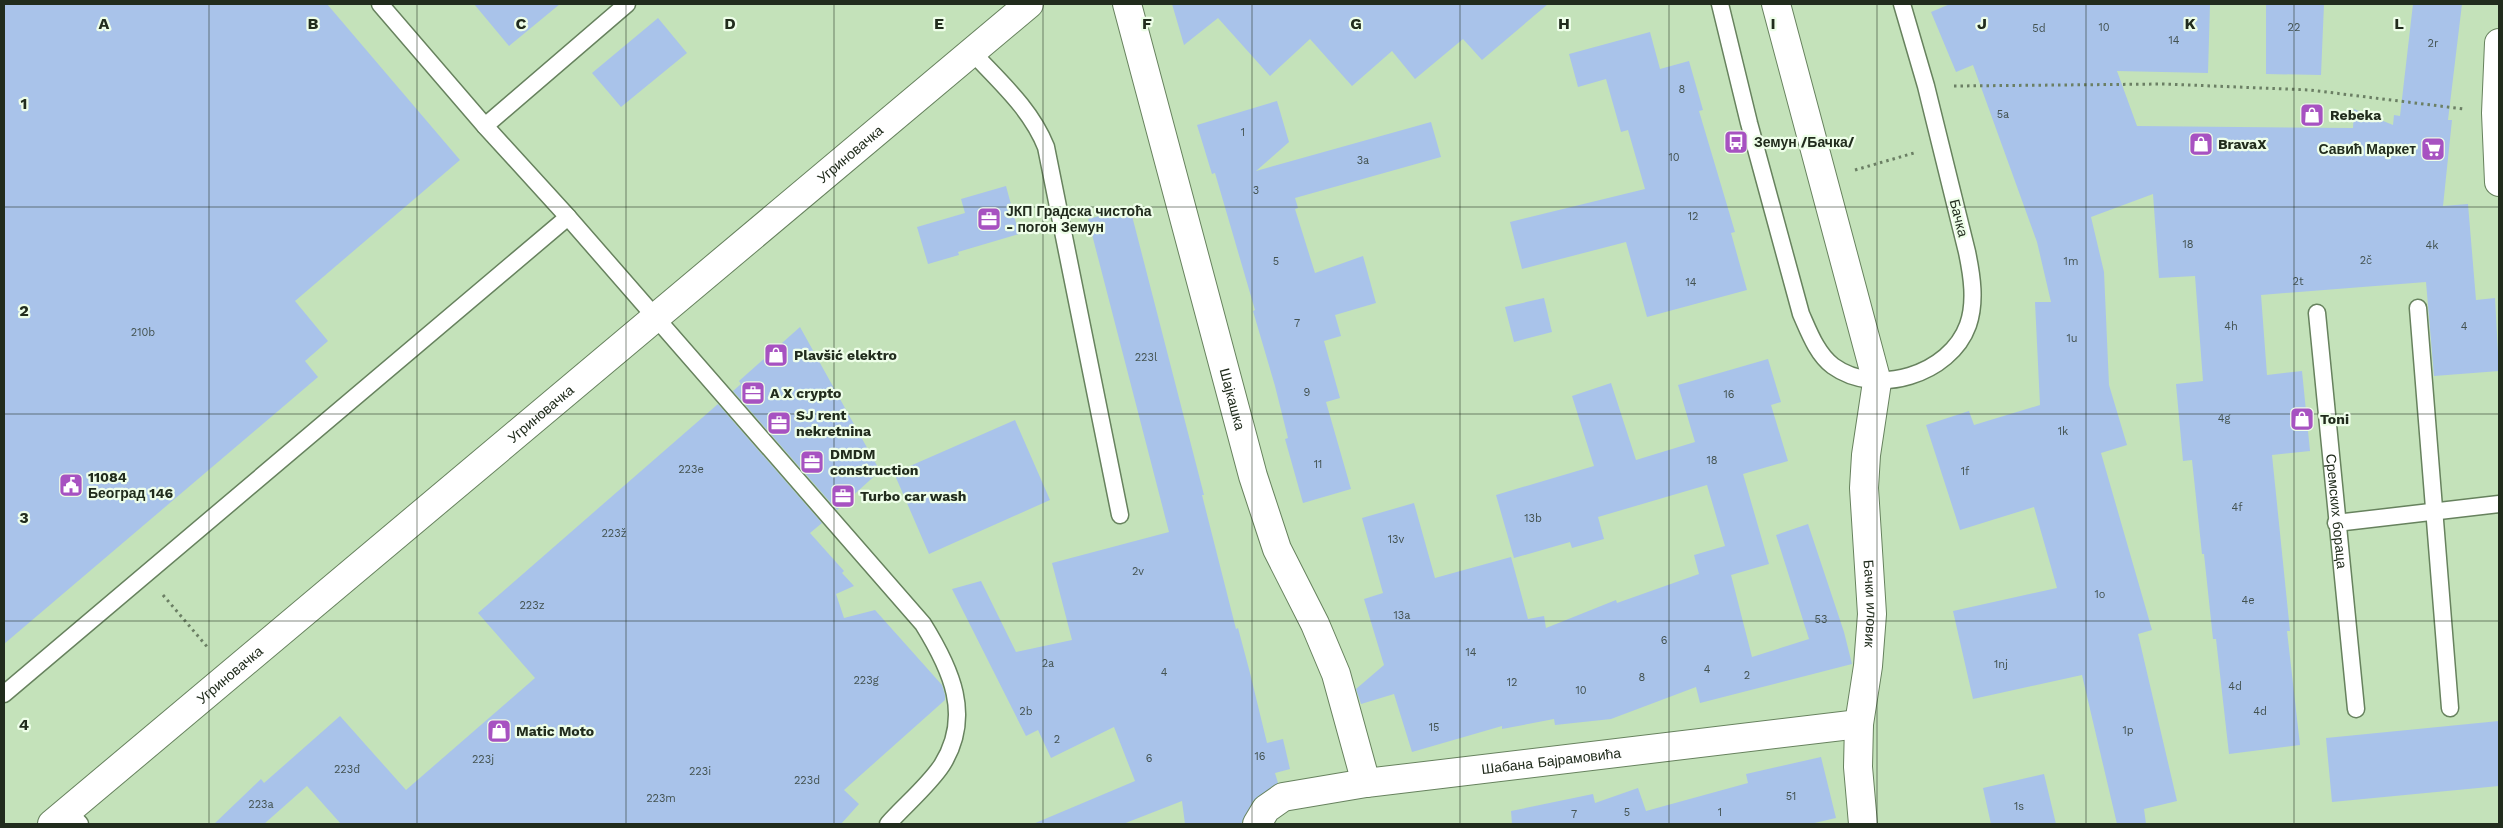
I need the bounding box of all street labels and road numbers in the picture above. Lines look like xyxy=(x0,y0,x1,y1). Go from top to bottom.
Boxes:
street label: Угриновачка xyxy=(814,122,886,186)
street label: Бачка xyxy=(1947,198,1971,239)
street label: Шајкашка xyxy=(1217,366,1248,432)
street label: Угриновачка xyxy=(505,382,577,446)
street label: Сремских бораца xyxy=(2323,453,2350,569)
street label: Бачки иловик xyxy=(1861,559,1880,649)
street label: Угриновачка xyxy=(194,643,266,707)
street label: Шабана Бајрамовића xyxy=(1481,745,1622,777)

